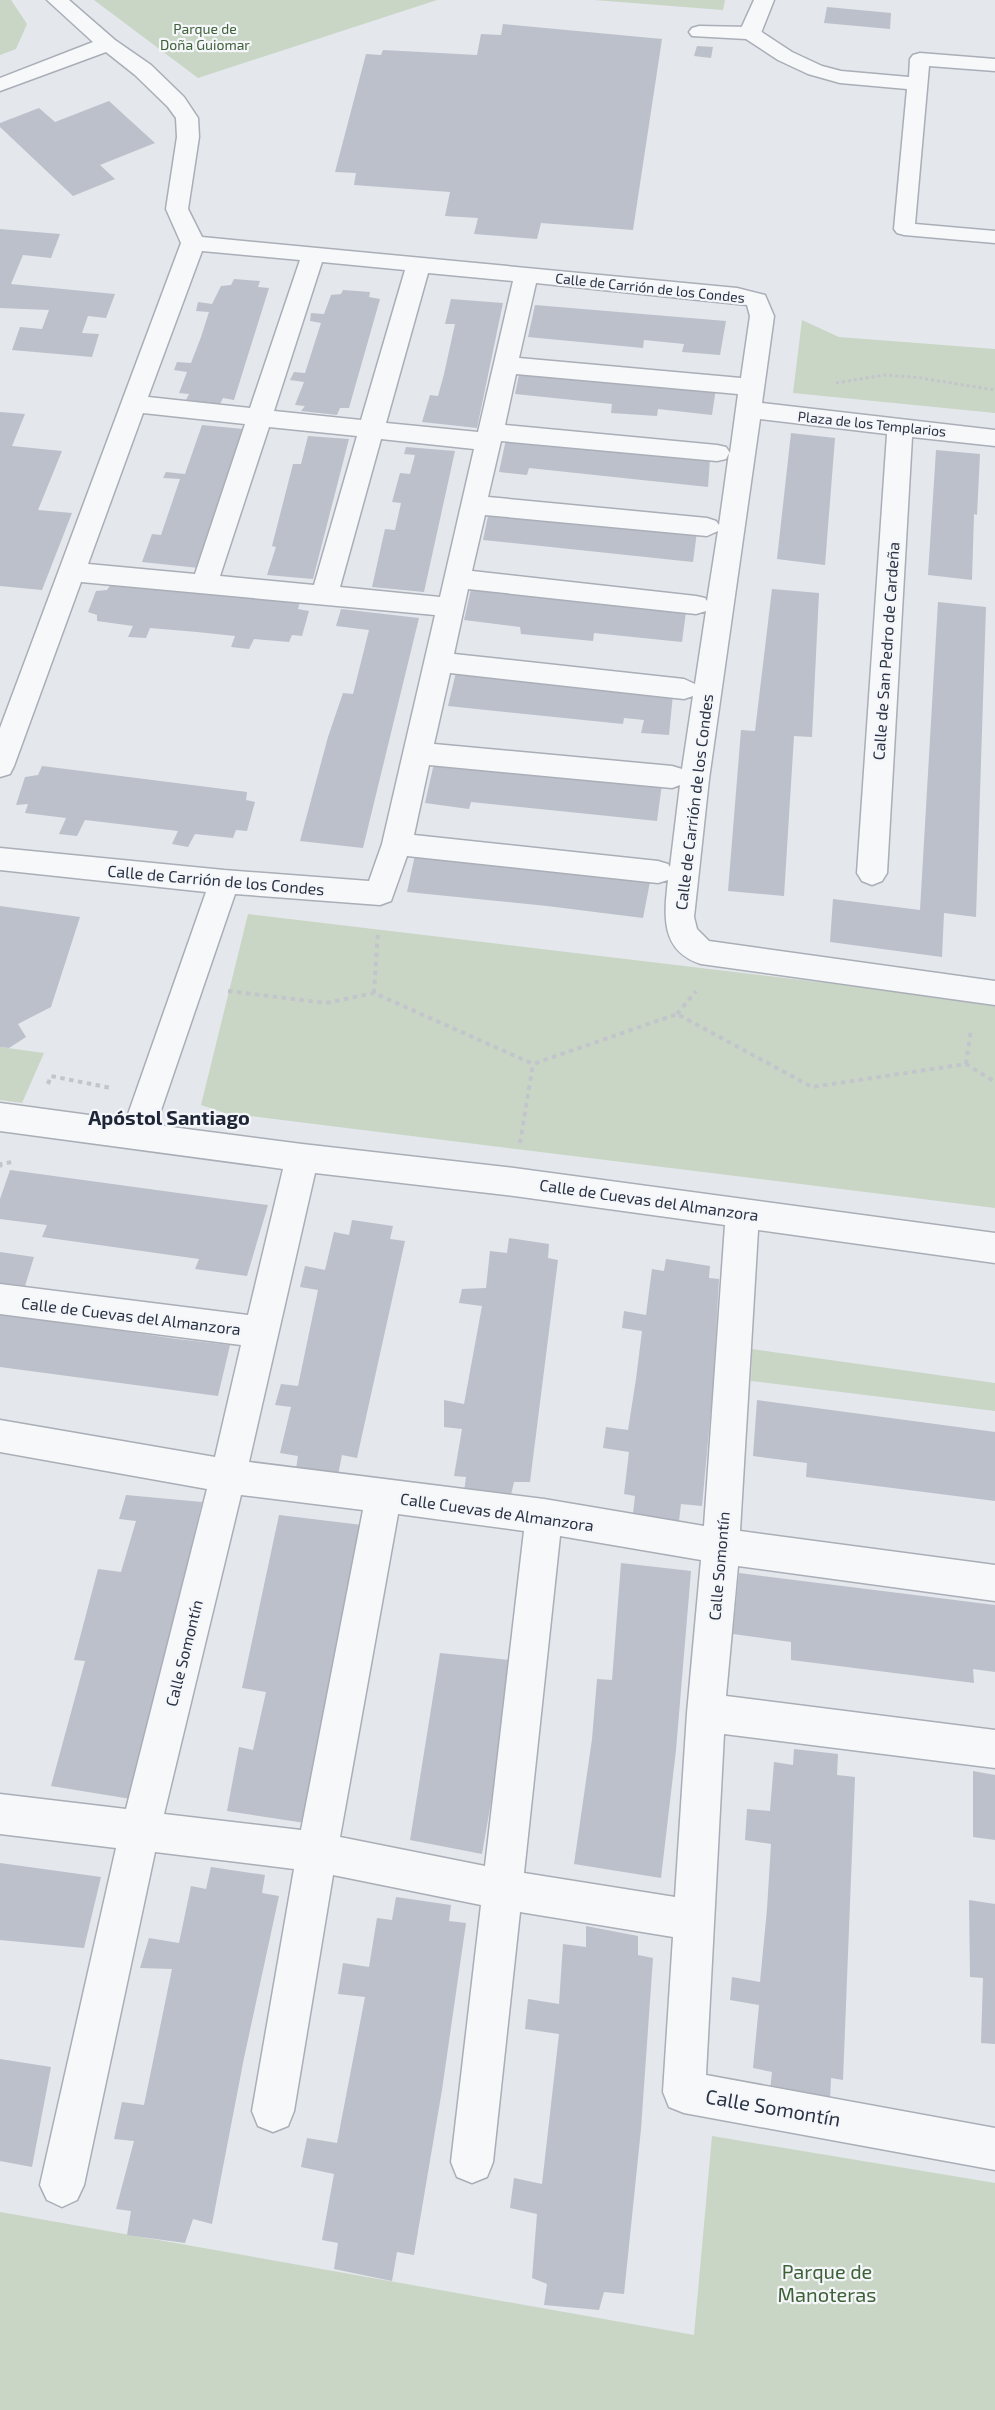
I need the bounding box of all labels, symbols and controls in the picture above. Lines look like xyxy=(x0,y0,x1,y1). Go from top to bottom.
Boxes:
park label: Parque de Doña Guiomar xyxy=(160,20,250,53)
street label: Calle de Carrión de los Condes xyxy=(554,269,746,306)
street label: Plaza de los Templarios xyxy=(797,407,947,440)
street label: Calle de San Pedro de Cardeña xyxy=(868,541,903,761)
street label: Calle de Carrión de los Condes xyxy=(671,693,716,911)
street label: Calle de Carrión de los Condes xyxy=(107,861,325,898)
district label: Apóstol Santiago xyxy=(88,1105,250,1129)
street label: Calle de Cuevas del Almanzora xyxy=(538,1175,760,1224)
street label: Calle de Cuevas del Almanzora xyxy=(20,1293,242,1338)
street label: Calle Cuevas de Almanzora xyxy=(399,1488,595,1535)
street label: Calle Somontín xyxy=(704,1511,733,1621)
street label: Calle Somontín xyxy=(161,1597,206,1708)
street label: Calle Somontín xyxy=(704,2083,843,2131)
park label: Parque de Manoteras xyxy=(778,2259,877,2306)

